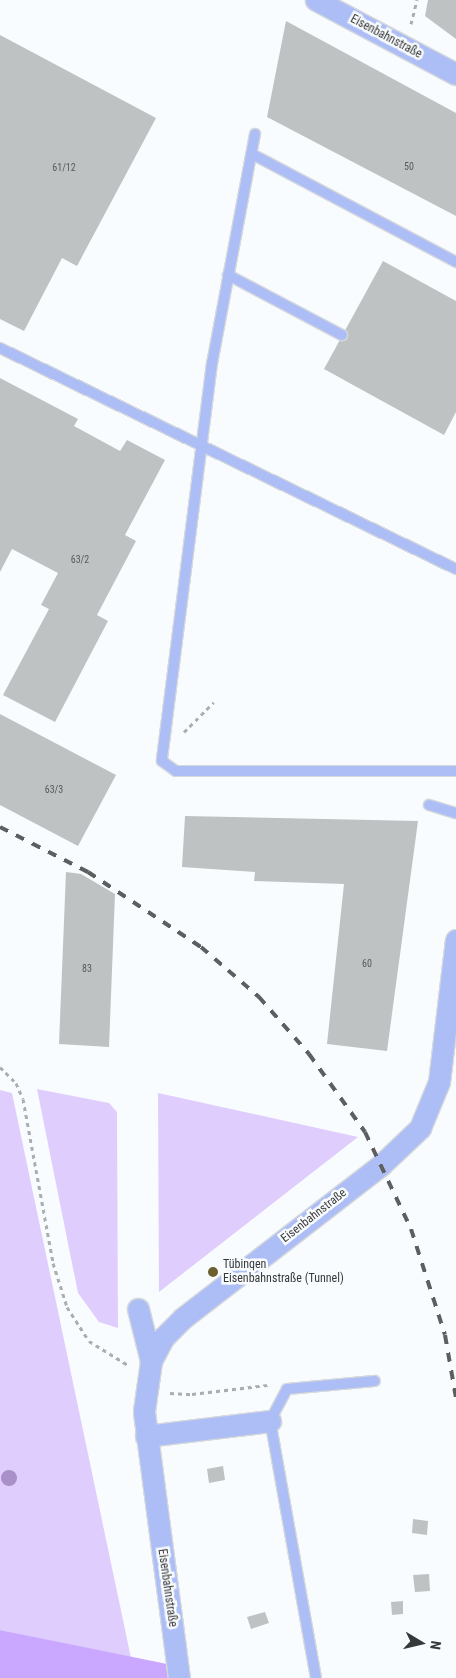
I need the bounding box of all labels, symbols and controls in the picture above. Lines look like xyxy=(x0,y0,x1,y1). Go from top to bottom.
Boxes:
street label: Eisenbahnstraße xyxy=(348,12,424,62)
house number: 50 xyxy=(404,161,414,173)
house number: 61/12 xyxy=(52,162,76,174)
house number: 63/2 xyxy=(71,554,89,566)
house number: 63/3 xyxy=(45,784,63,796)
house number: 60 xyxy=(362,958,372,970)
house number: 83 xyxy=(82,963,92,975)
street label: Eisenbahnstraße xyxy=(278,1186,350,1246)
place label: Tübingen Eisenbahnstraße (Tunnel) xyxy=(223,1258,344,1286)
marker: Tübingen Eisenbahnstraße (Tunnel) xyxy=(207,1266,219,1278)
street label: Eisenbahnstraße xyxy=(154,1548,180,1628)
north arrow xyxy=(396,1618,446,1668)
text: N xyxy=(427,1640,444,1651)

